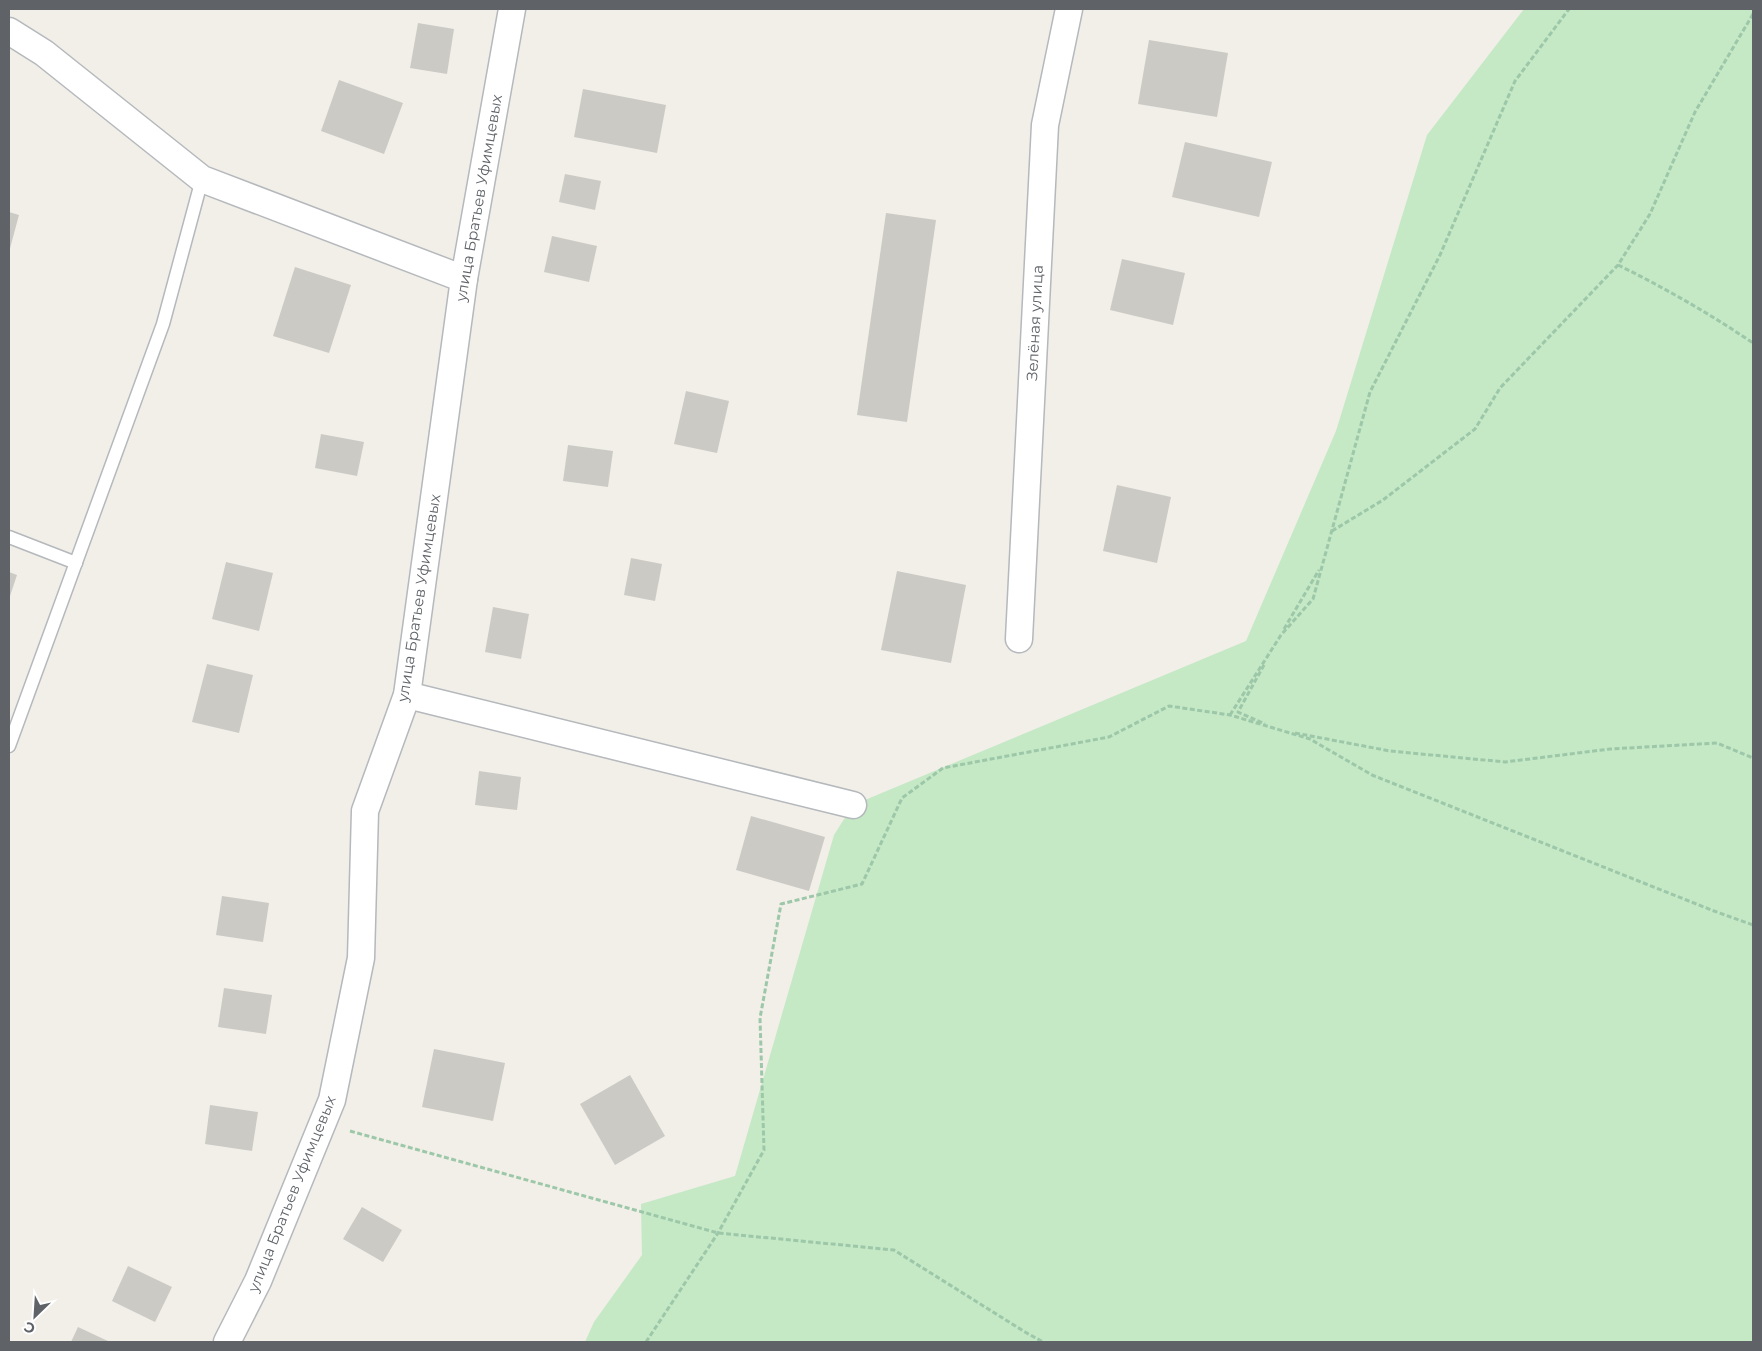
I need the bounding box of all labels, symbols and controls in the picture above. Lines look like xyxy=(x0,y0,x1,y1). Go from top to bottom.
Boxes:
street label: улица Братьев Уфимцевых xyxy=(451,93,506,304)
street label: Зелёная улица xyxy=(1022,265,1047,381)
street label: улица Братьев Уфимцевых xyxy=(393,493,444,704)
street label: улица Братьев Уфимцевых xyxy=(243,1093,340,1296)
north arrow xyxy=(10,1291,60,1341)
text: С xyxy=(21,1317,38,1338)

